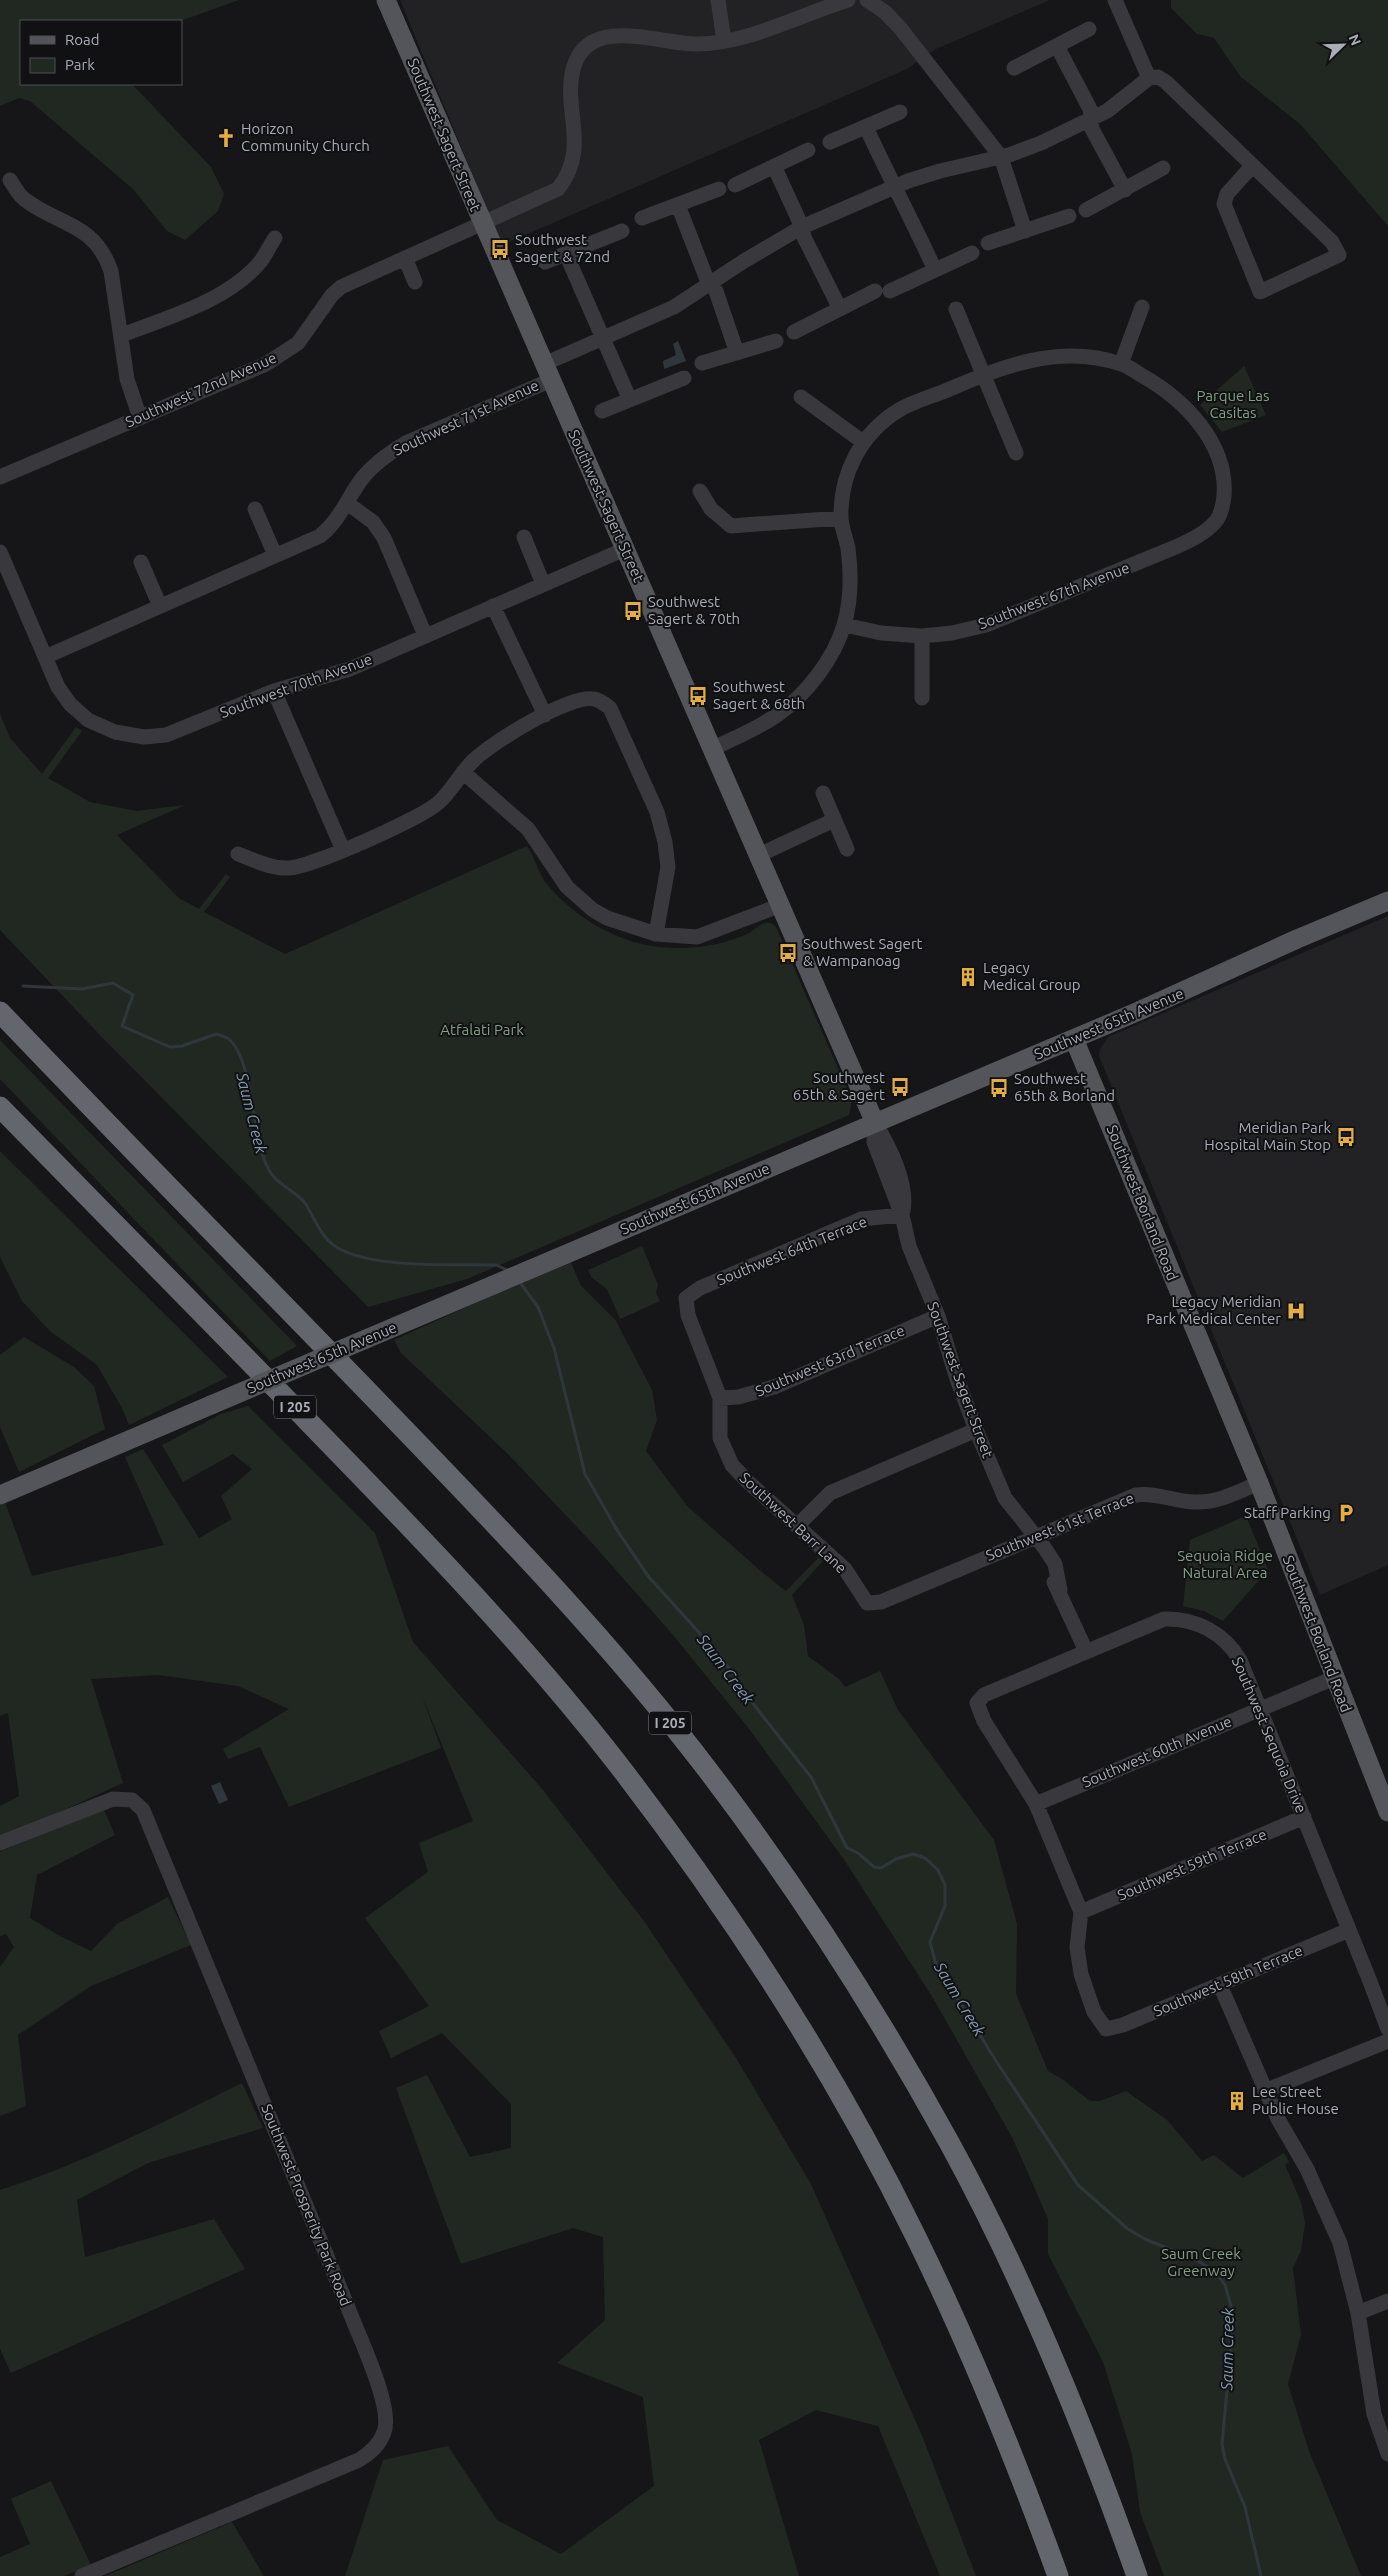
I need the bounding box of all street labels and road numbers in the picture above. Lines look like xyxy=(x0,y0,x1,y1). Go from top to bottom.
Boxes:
street label: Southwest Sagert Street xyxy=(404,56,485,214)
street label: Southwest 72nd Avenue xyxy=(123,349,279,431)
street label: Southwest 71st Avenue xyxy=(390,376,541,459)
street label: Southwest Sagert Street xyxy=(565,427,648,585)
street label: Southwest 67th Avenue xyxy=(976,559,1132,632)
street label: Southwest 70th Avenue xyxy=(217,650,374,721)
street label: Southwest 65th Avenue xyxy=(1031,984,1186,1063)
street label: Southwest Borland Road xyxy=(1103,1122,1182,1283)
street label: Southwest 65th Avenue xyxy=(617,1159,772,1238)
street label: Southwest 64th Terrace xyxy=(714,1213,869,1288)
street label: Southwest Sagert Street xyxy=(924,1299,997,1460)
street label: Southwest 65th Avenue xyxy=(244,1318,399,1397)
street label: Southwest 63rd Terrace xyxy=(753,1321,907,1400)
road number: I 205 xyxy=(274,1395,316,1418)
street label: Southwest Barr Lane xyxy=(736,1469,850,1576)
street label: Southwest 61st Terrace xyxy=(983,1489,1136,1564)
street label: Southwest Borland Road xyxy=(1280,1553,1355,1715)
street label: Southwest Sequoia Drive xyxy=(1229,1654,1310,1815)
road number: I 205 xyxy=(649,1712,691,1735)
street label: Southwest 60th Avenue xyxy=(1079,1712,1234,1791)
street label: Southwest 59th Terrace xyxy=(1115,1825,1269,1904)
street label: Southwest 58th Terrace xyxy=(1151,1941,1305,2020)
street label: Southwest Prosperity Park Road xyxy=(258,2101,355,2308)

